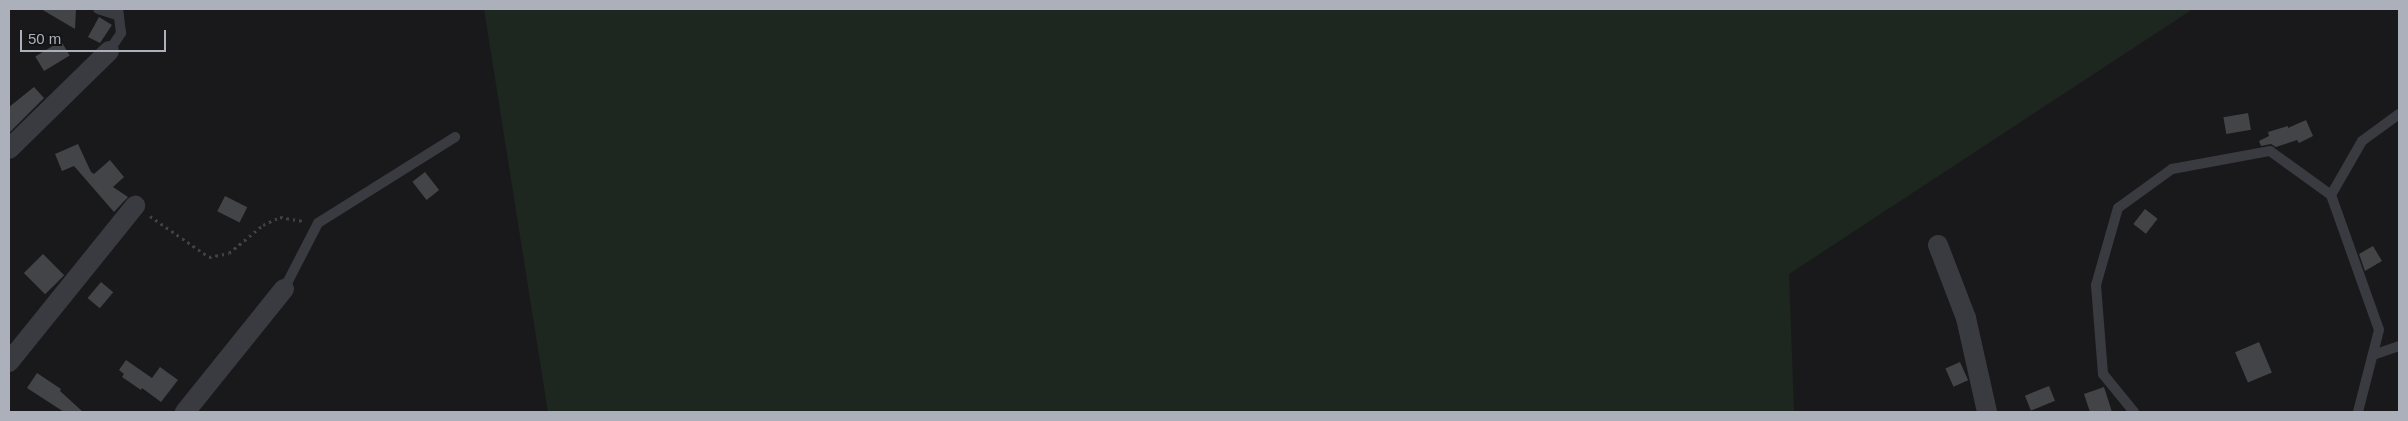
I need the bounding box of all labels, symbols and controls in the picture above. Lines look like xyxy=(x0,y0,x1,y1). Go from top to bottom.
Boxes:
scale bar xyxy=(22,20,169,52)
text: 50 m xyxy=(28,30,61,47)

